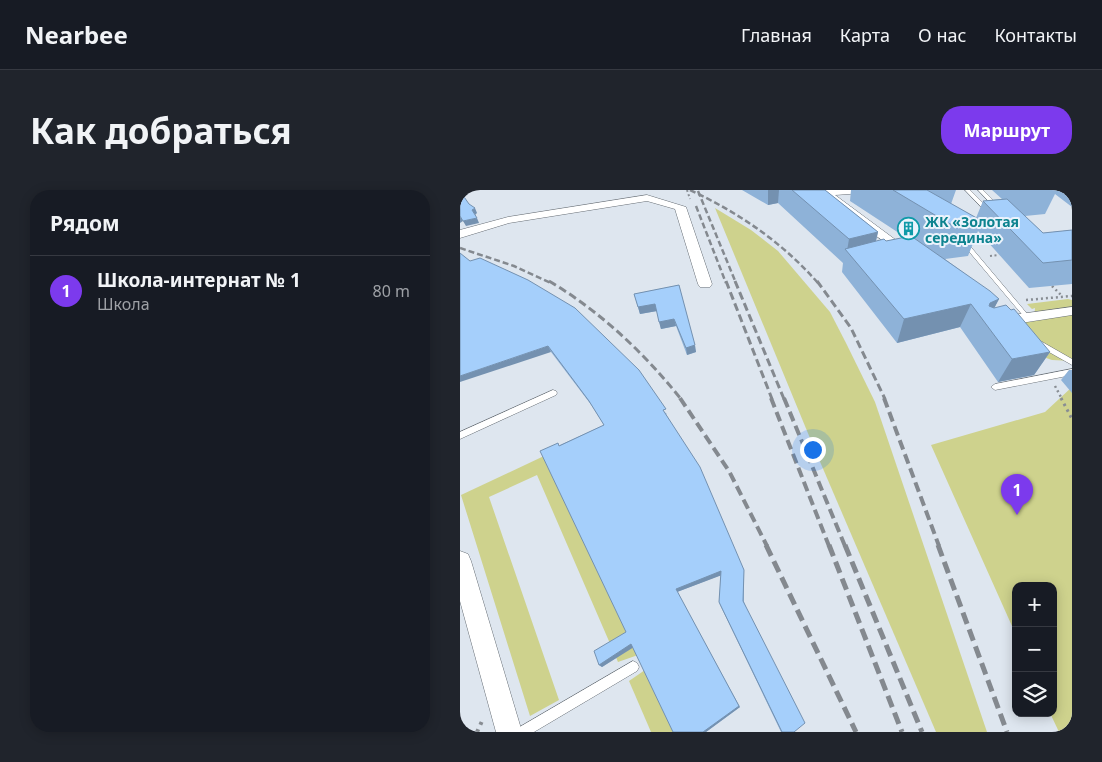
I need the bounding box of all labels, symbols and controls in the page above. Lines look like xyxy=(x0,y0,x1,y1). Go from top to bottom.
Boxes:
text: Nearbee xyxy=(25,18,128,51)
text: Главная xyxy=(741,23,812,47)
text: Карта xyxy=(840,23,890,47)
text: О нас xyxy=(918,23,966,47)
text: Контакты xyxy=(994,23,1077,47)
button: Маршрут xyxy=(941,106,1072,154)
text: Как добраться xyxy=(30,107,292,154)
text: Рядом xyxy=(50,209,120,237)
place label: ЖК «Золотая середина» xyxy=(925,212,1019,247)
building icon: ЖК «Золотая середина» xyxy=(897,217,921,241)
text: Школа-интернат № 1 xyxy=(97,267,301,293)
text: 1 xyxy=(61,280,71,302)
text: 80 m xyxy=(373,280,410,302)
text: Школа xyxy=(97,293,150,315)
your location xyxy=(800,437,826,463)
pin: 1 xyxy=(1001,474,1033,515)
map controls xyxy=(1012,582,1057,717)
button: + xyxy=(1012,582,1057,627)
button: − xyxy=(1012,627,1057,672)
button: layers xyxy=(1012,672,1057,717)

